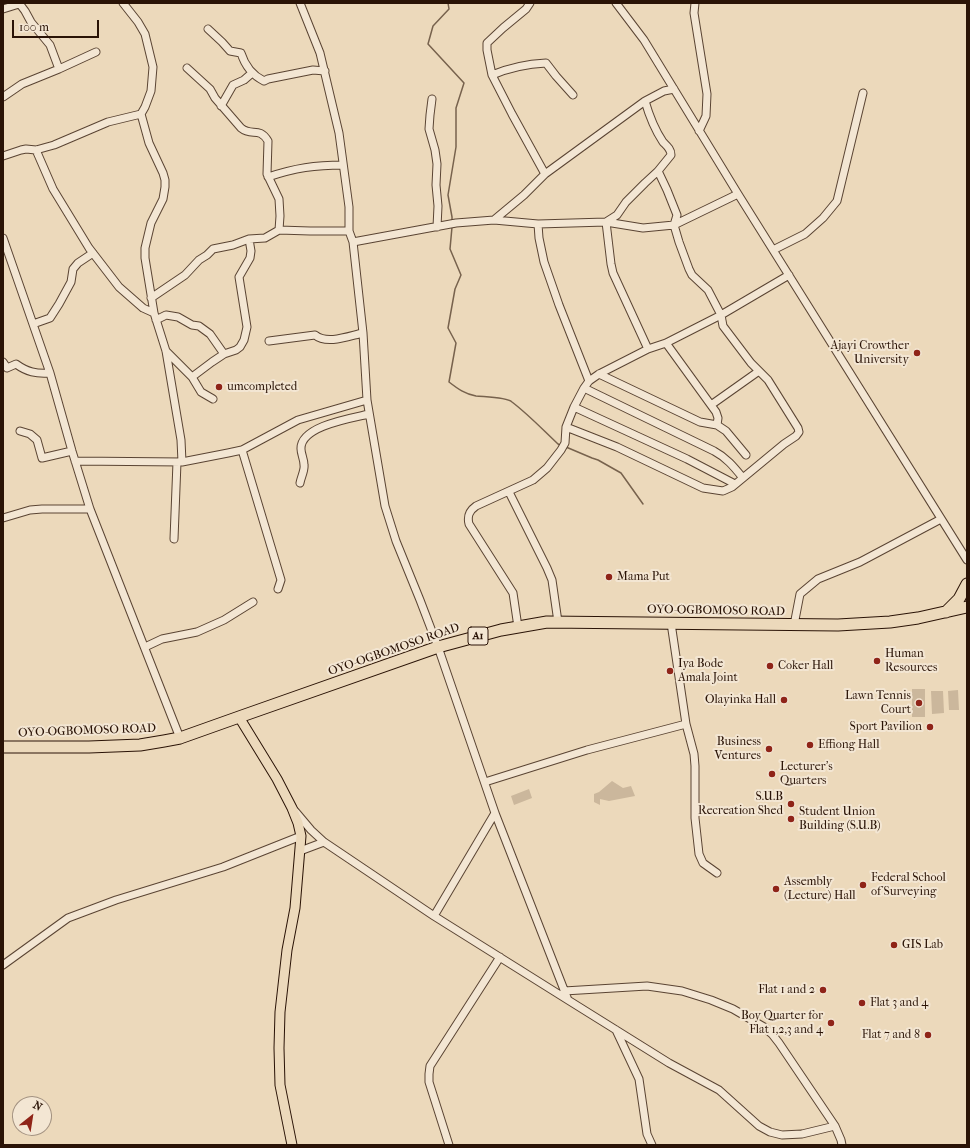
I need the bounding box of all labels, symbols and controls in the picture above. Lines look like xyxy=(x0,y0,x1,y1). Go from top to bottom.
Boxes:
scale bar xyxy=(14,12,101,38)
text: 100 m xyxy=(19,20,49,34)
place label: Ajayi Crowther University xyxy=(830,339,909,367)
marker: Ajayi Crowther University xyxy=(912,348,922,358)
place label: umcompleted xyxy=(227,380,297,394)
marker: umcompleted xyxy=(214,382,224,392)
place label: Mama Put xyxy=(617,570,670,584)
marker: Mama Put xyxy=(604,572,614,582)
street label: OYO-OGBOMOSO ROAD xyxy=(647,603,785,619)
street label: OYO-OGBOMOSO ROAD xyxy=(326,621,462,679)
road number: A1 xyxy=(468,627,488,645)
place label: Human Resources xyxy=(885,647,937,675)
marker: Human Resources xyxy=(872,656,882,666)
place label: Iya Bode Amala Joint xyxy=(678,657,738,685)
place label: Coker Hall xyxy=(778,659,833,673)
marker: Coker Hall xyxy=(765,661,775,671)
marker: Iya Bode Amala Joint xyxy=(665,666,675,676)
place label: Lawn Tennis Court xyxy=(845,689,911,717)
place label: Olayinka Hall xyxy=(705,693,776,707)
marker: Olayinka Hall xyxy=(779,695,789,705)
marker: Lawn Tennis Court xyxy=(914,698,924,708)
place label: Sport Pavilion xyxy=(849,720,922,734)
street label: OYO-OGBOMOSO ROAD xyxy=(18,721,156,741)
marker: Sport Pavilion xyxy=(925,722,935,732)
place label: Business Ventures xyxy=(715,735,761,763)
place label: Effiong Hall xyxy=(818,738,879,752)
marker: Effiong Hall xyxy=(805,740,815,750)
marker: Business Ventures xyxy=(764,744,774,754)
place label: Lecturer's Quarters xyxy=(780,760,833,788)
marker: Lecturer's Quarters xyxy=(767,769,777,779)
place label: S.U.B Recreation Shed xyxy=(698,790,783,818)
marker: S.U.B Recreation Shed xyxy=(786,799,796,809)
place label: Student Union Building (S.U.B) xyxy=(799,805,881,833)
marker: Student Union Building (S.U.B) xyxy=(786,814,796,824)
place label: Federal School of Surveying xyxy=(871,871,946,899)
place label: Assembly (Lecture) Hall xyxy=(784,875,856,903)
marker: Federal School of Surveying xyxy=(858,880,868,890)
marker: Assembly (Lecture) Hall xyxy=(771,884,781,894)
place label: GIS Lab xyxy=(902,938,943,952)
marker: GIS Lab xyxy=(889,940,899,950)
place label: Flat 1 and 2 xyxy=(758,983,815,997)
marker: Flat 1 and 2 xyxy=(818,985,828,995)
place label: Flat 3 and 4 xyxy=(870,996,928,1010)
marker: Flat 3 and 4 xyxy=(857,998,867,1008)
place label: Boy Quarter for Flat 1,2,3 and 4 xyxy=(741,1009,823,1037)
marker: Boy Quarter for Flat 1,2,3 and 4 xyxy=(826,1018,836,1028)
place label: Flat 7 and 8 xyxy=(862,1028,920,1042)
marker: Flat 7 and 8 xyxy=(923,1030,933,1040)
north arrow xyxy=(12,1096,52,1136)
text: N xyxy=(31,1098,45,1114)

